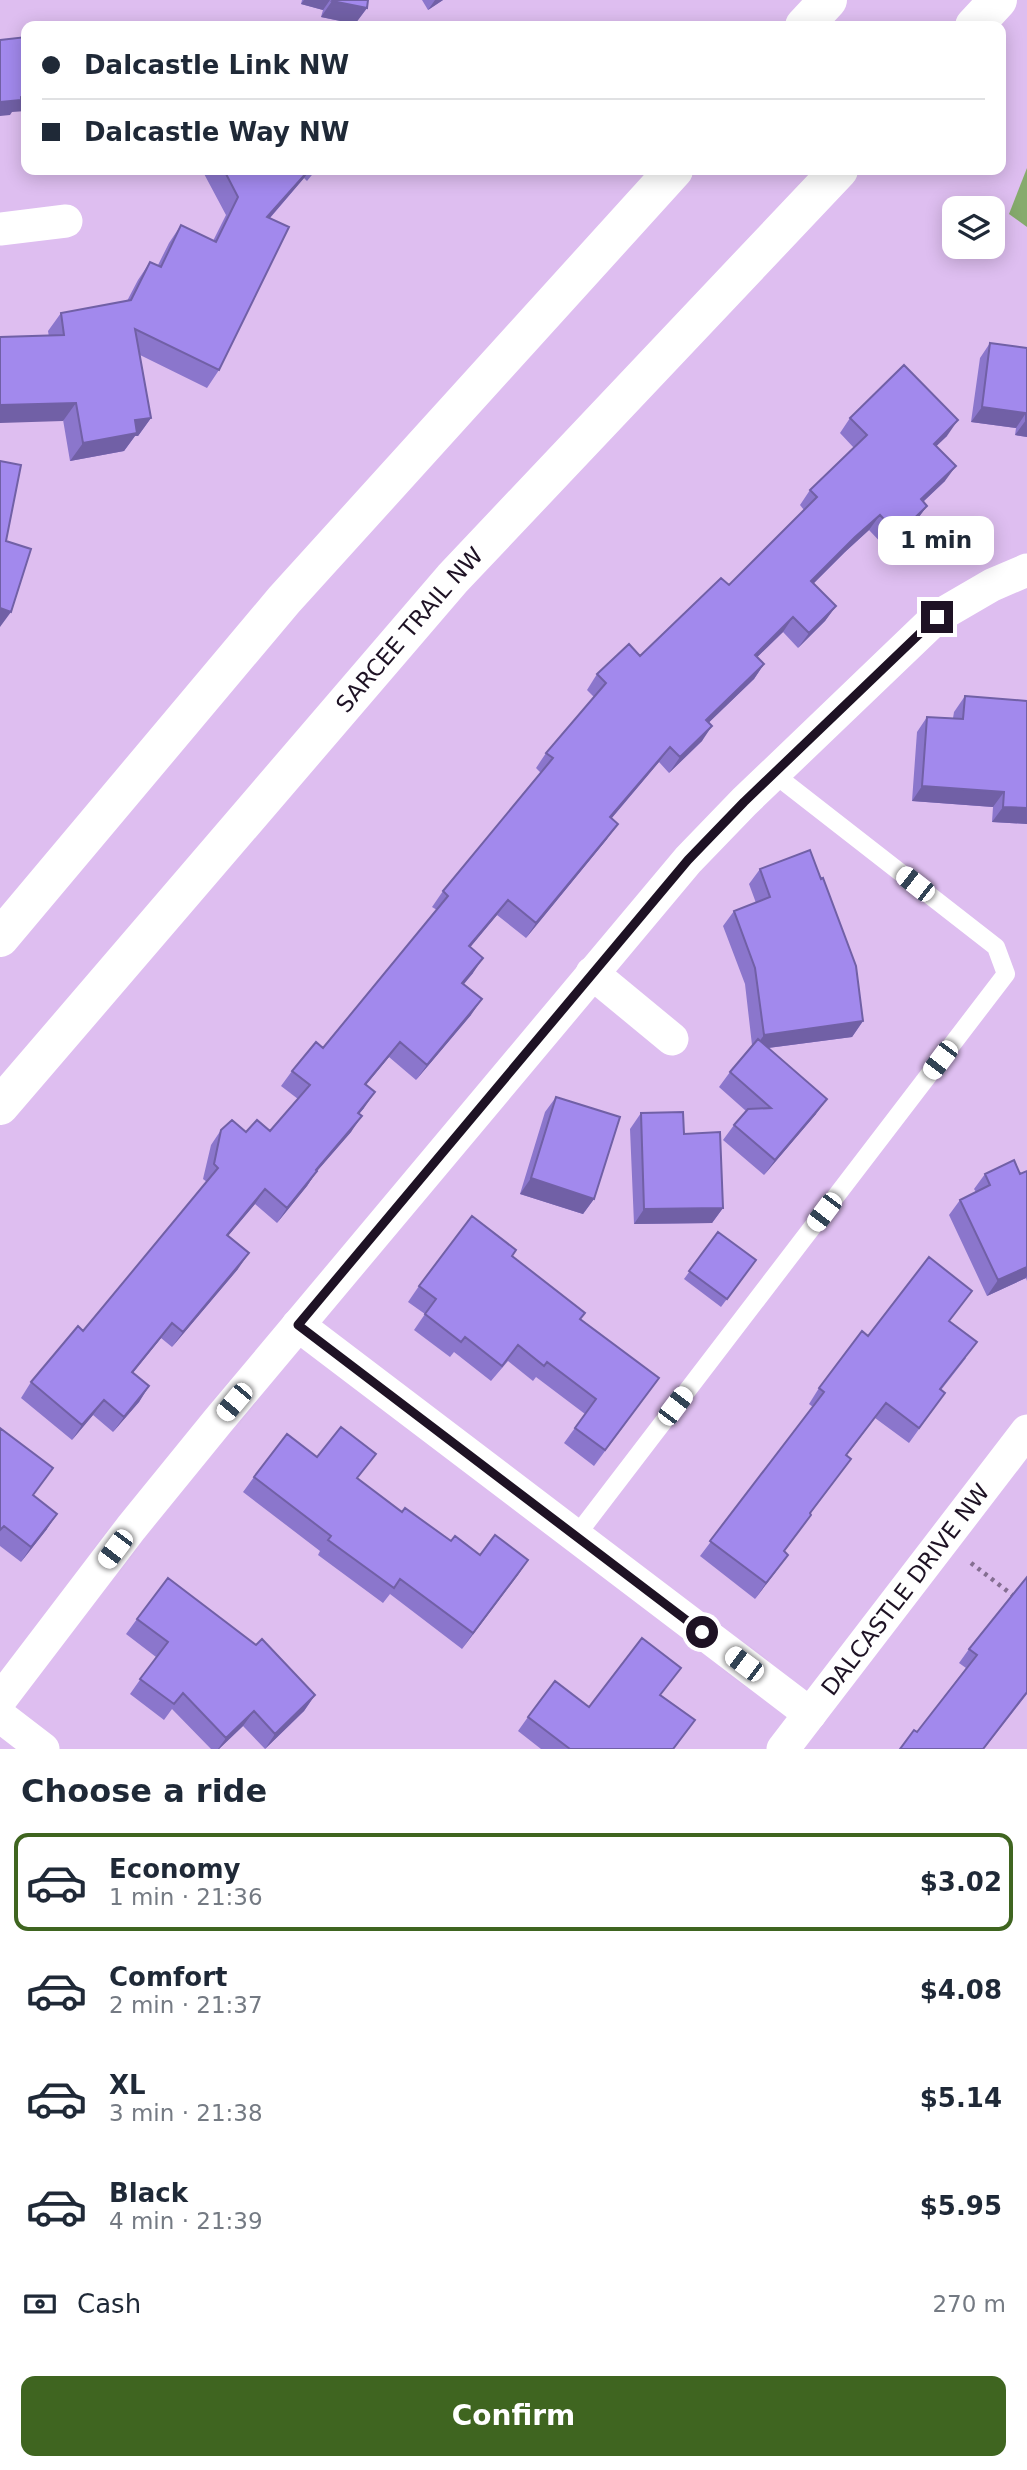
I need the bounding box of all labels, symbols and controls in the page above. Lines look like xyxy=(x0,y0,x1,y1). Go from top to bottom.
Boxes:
text: Dalcastle Link NW xyxy=(84,50,349,80)
text: Dalcastle Way NW xyxy=(84,117,349,147)
map controls xyxy=(942,196,1005,259)
button: layers xyxy=(942,196,1005,259)
callout: 1 min xyxy=(879,516,995,564)
text: 1 min xyxy=(900,527,972,553)
street label: SARCEE TRAIL NW xyxy=(331,542,488,717)
route end xyxy=(921,601,953,633)
car xyxy=(892,863,939,905)
car xyxy=(919,1037,962,1083)
car xyxy=(803,1189,846,1235)
car xyxy=(213,1379,256,1425)
car xyxy=(654,1383,697,1429)
street label: DALCASTLE DRIVE NW xyxy=(816,1479,995,1700)
car xyxy=(94,1526,137,1572)
route start xyxy=(686,1616,718,1648)
car xyxy=(721,1643,768,1685)
text: Choose a ride xyxy=(21,1772,267,1810)
icon: car xyxy=(25,1851,88,1914)
text: Economy xyxy=(109,1854,240,1884)
text: $3.02 xyxy=(920,1867,1002,1897)
text: 1 min · 21:36 xyxy=(109,1884,263,1910)
icon: car xyxy=(25,1959,88,2022)
text: Comfort xyxy=(109,1962,227,1992)
text: $4.08 xyxy=(920,1975,1002,2005)
text: 2 min · 21:37 xyxy=(109,1992,263,2018)
icon: car xyxy=(25,2067,88,2130)
text: XL xyxy=(109,2070,146,2100)
text: $5.14 xyxy=(920,2083,1002,2113)
text: 3 min · 21:38 xyxy=(109,2100,263,2126)
icon: car xyxy=(25,2175,88,2238)
text: Black xyxy=(109,2178,188,2208)
text: $5.95 xyxy=(920,2191,1002,2221)
text: 4 min · 21:39 xyxy=(109,2208,263,2234)
icon: cash xyxy=(21,2285,59,2323)
text: Cash xyxy=(77,2289,141,2319)
text: 270 m xyxy=(932,2291,1006,2317)
button: Confirm xyxy=(21,2376,1006,2456)

